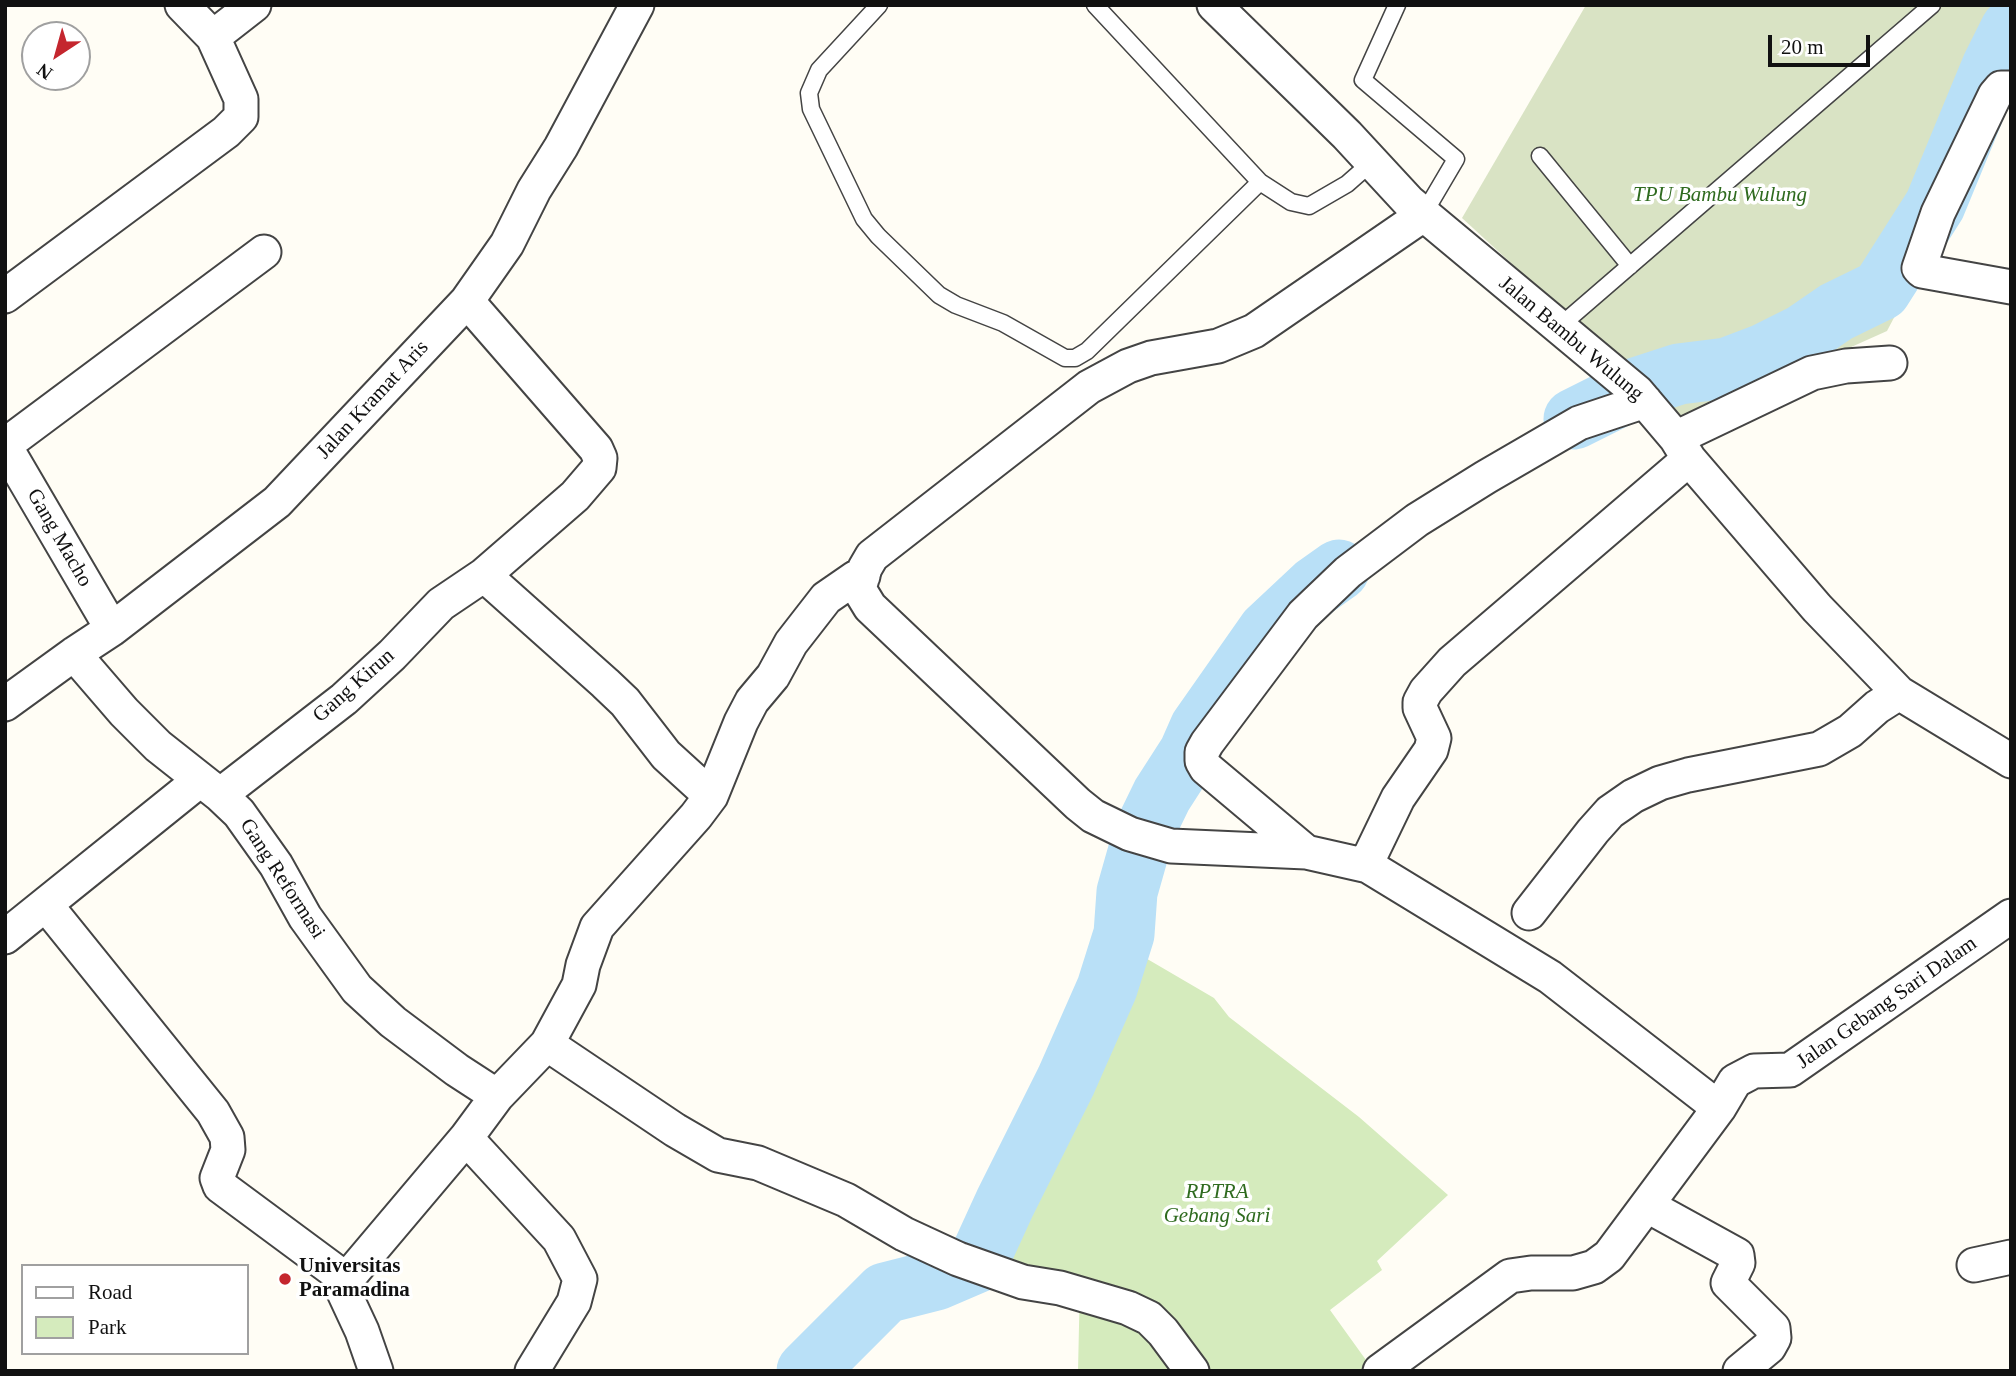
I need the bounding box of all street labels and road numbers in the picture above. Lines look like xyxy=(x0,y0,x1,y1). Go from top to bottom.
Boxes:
street label: Jalan Bambu Wulung xyxy=(1494,271,1648,407)
street label: Jalan Kramat Aris xyxy=(312,336,434,464)
street label: Gang Macho xyxy=(21,484,97,592)
street label: Gang Kirun xyxy=(308,644,400,728)
street label: Gang Reformasi xyxy=(234,814,330,944)
street label: Jalan Gebang Sari Dalam xyxy=(1792,931,1982,1075)

